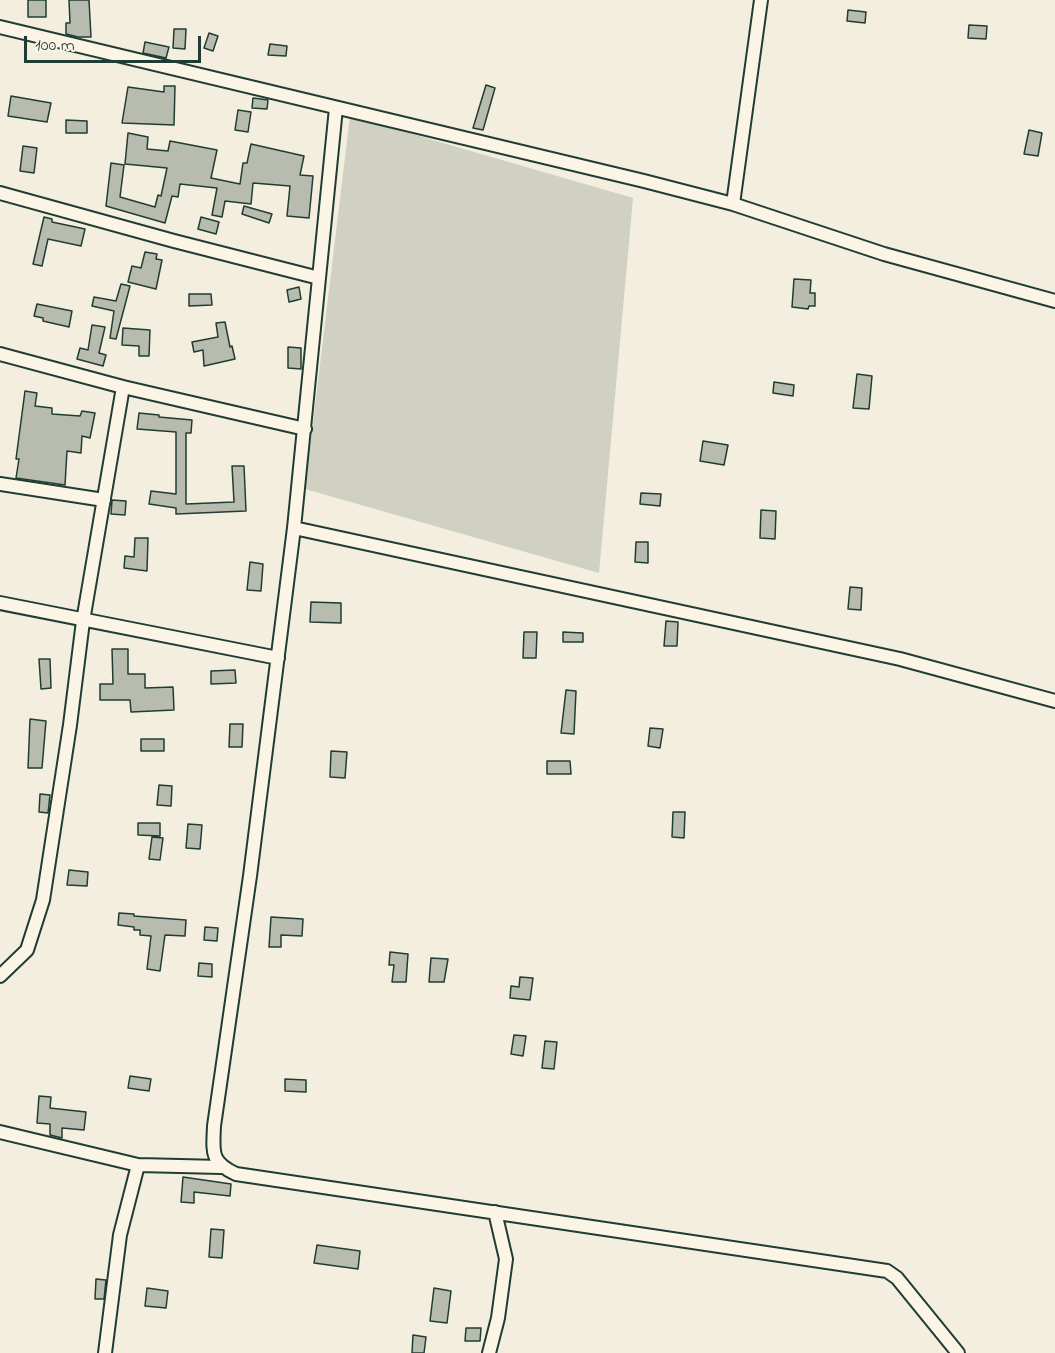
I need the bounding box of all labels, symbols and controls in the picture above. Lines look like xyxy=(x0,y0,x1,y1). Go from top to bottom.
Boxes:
scale bar xyxy=(27,24,204,62)
text: 100 m xyxy=(35,33,75,59)

